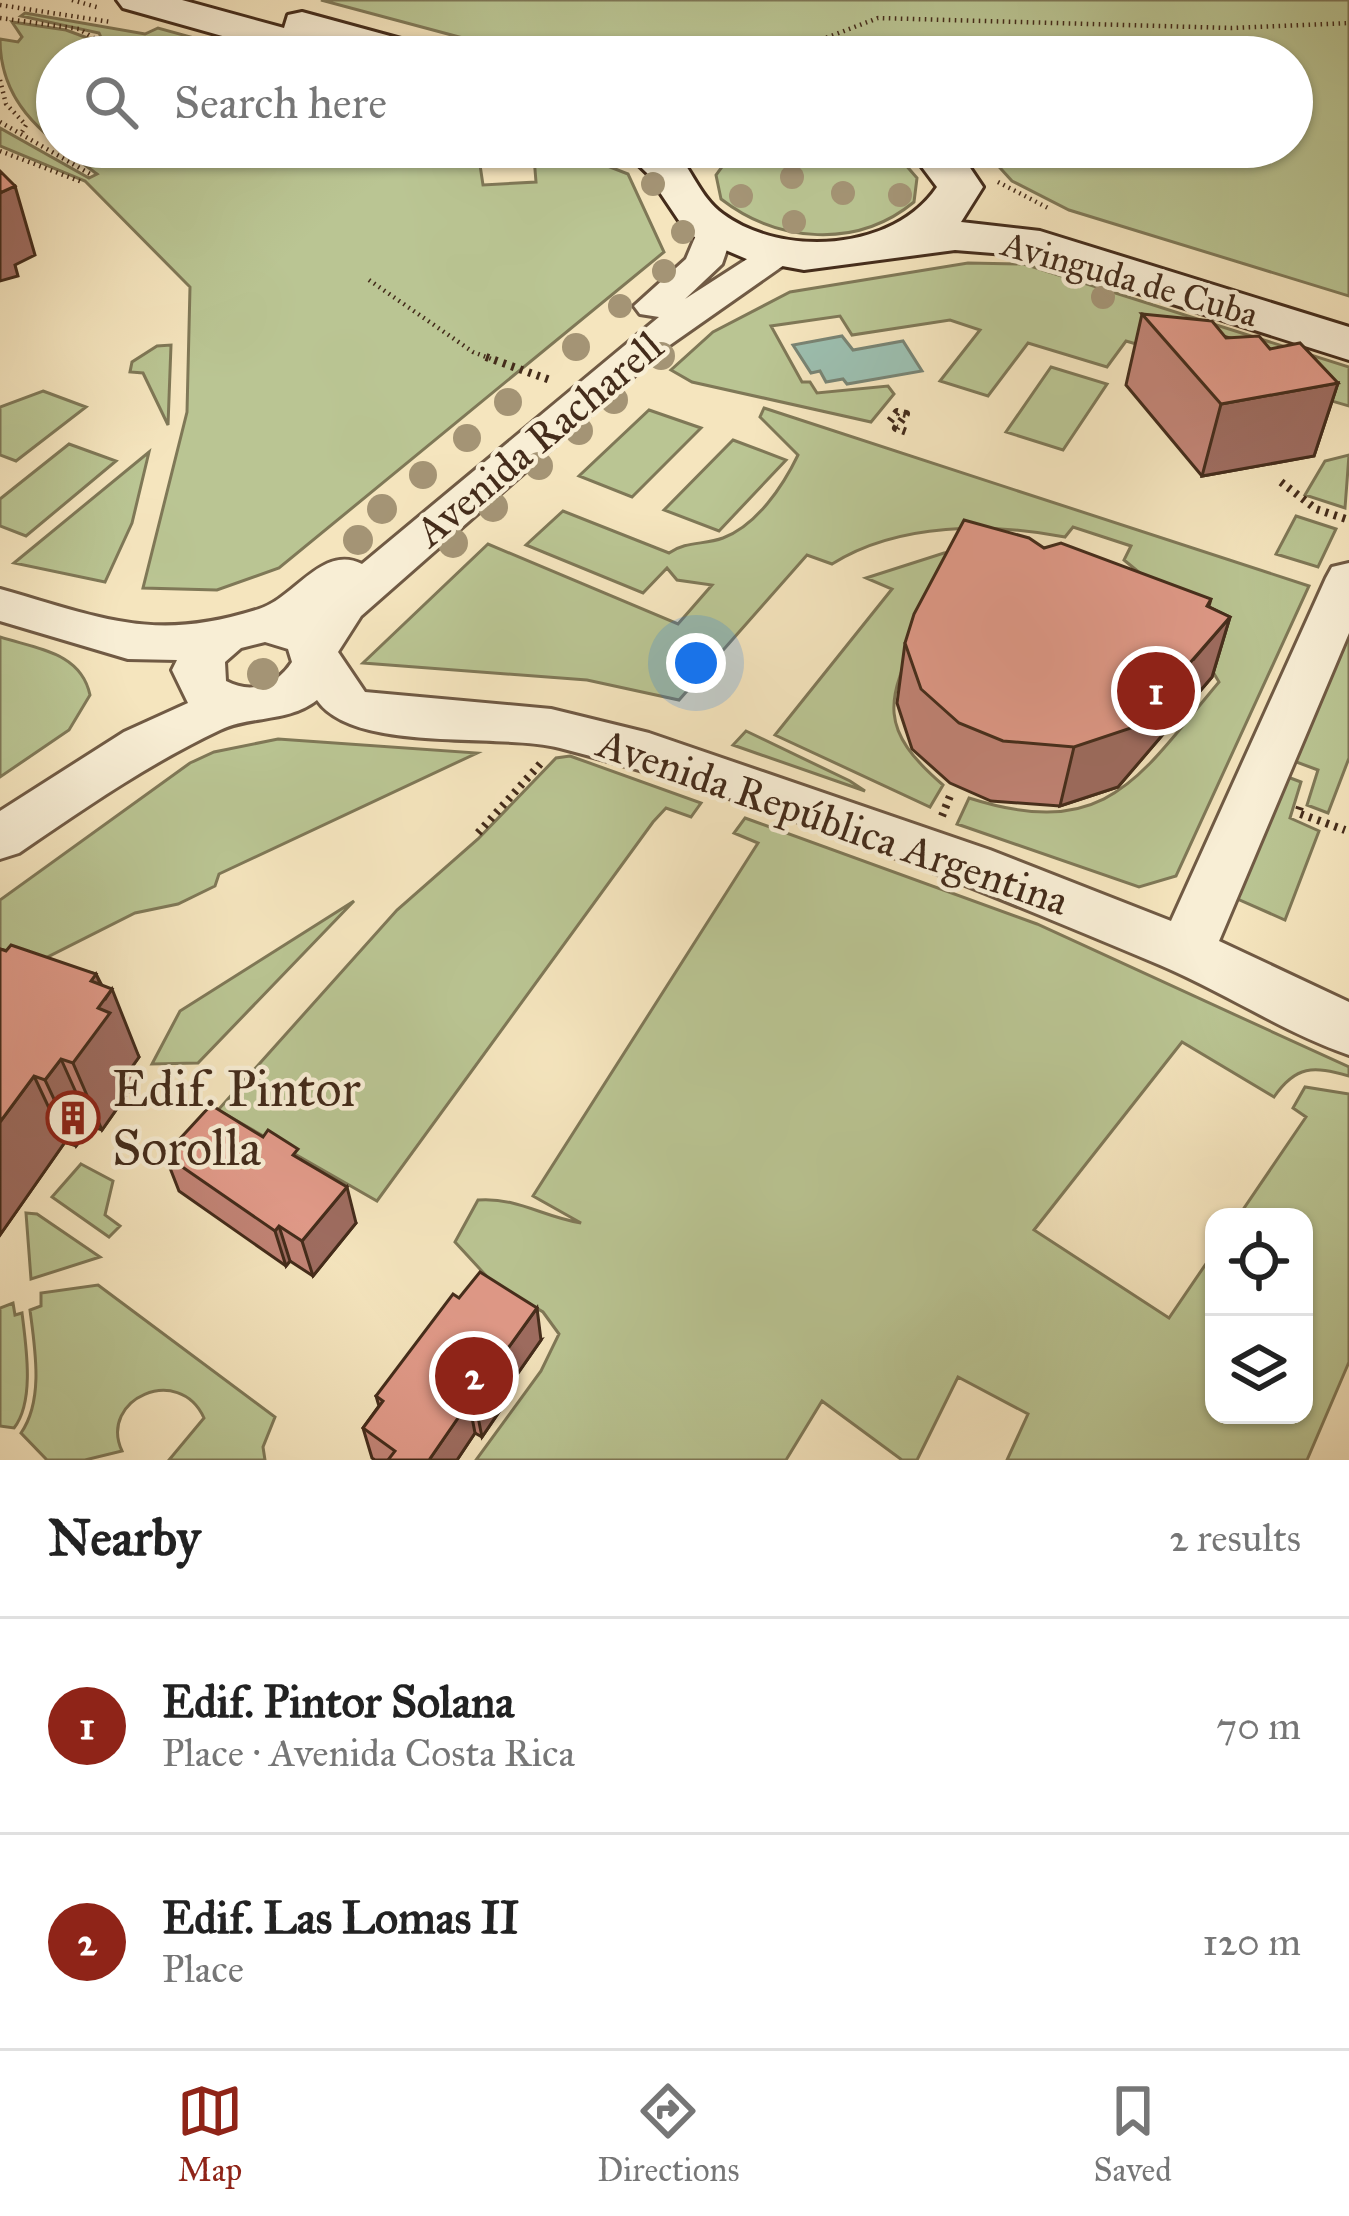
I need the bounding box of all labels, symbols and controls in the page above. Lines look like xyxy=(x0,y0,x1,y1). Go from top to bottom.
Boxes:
search box xyxy=(36,36,1313,168)
icon: search xyxy=(78,69,144,135)
text: Search here xyxy=(174,75,387,130)
street label: Avinguda de Cuba xyxy=(995,221,1264,337)
street label: Avenida Racharell xyxy=(403,320,674,559)
your location xyxy=(666,633,726,693)
pin: 1 xyxy=(1117,646,1195,736)
street label: Avenida República Argentina xyxy=(589,716,1075,927)
place label: Edif. Pintor Sorolla xyxy=(112,1058,361,1179)
building icon: Edif. Pintor Sorolla xyxy=(45,1090,101,1146)
map controls xyxy=(1205,1208,1313,1424)
button: locate xyxy=(1205,1208,1313,1316)
button: layers xyxy=(1205,1316,1313,1424)
pin: 2 xyxy=(435,1331,513,1421)
text: Nearby xyxy=(48,1507,200,1569)
text: 2 results xyxy=(1169,1514,1301,1562)
text: Edif. Pintor Solana xyxy=(162,1674,514,1729)
text: 1 xyxy=(79,1702,95,1750)
text: 70 m xyxy=(1216,1702,1301,1750)
text: Place · Avenida Costa Rica xyxy=(162,1729,575,1777)
text: Edif. Las Lomas II xyxy=(162,1890,519,1945)
text: 2 xyxy=(77,1918,97,1966)
text: 120 m xyxy=(1202,1918,1301,1966)
text: Place xyxy=(162,1945,244,1993)
tab: Map xyxy=(177,2078,243,2190)
tab: Directions xyxy=(597,2078,739,2190)
tab: Saved xyxy=(1094,2078,1172,2190)

